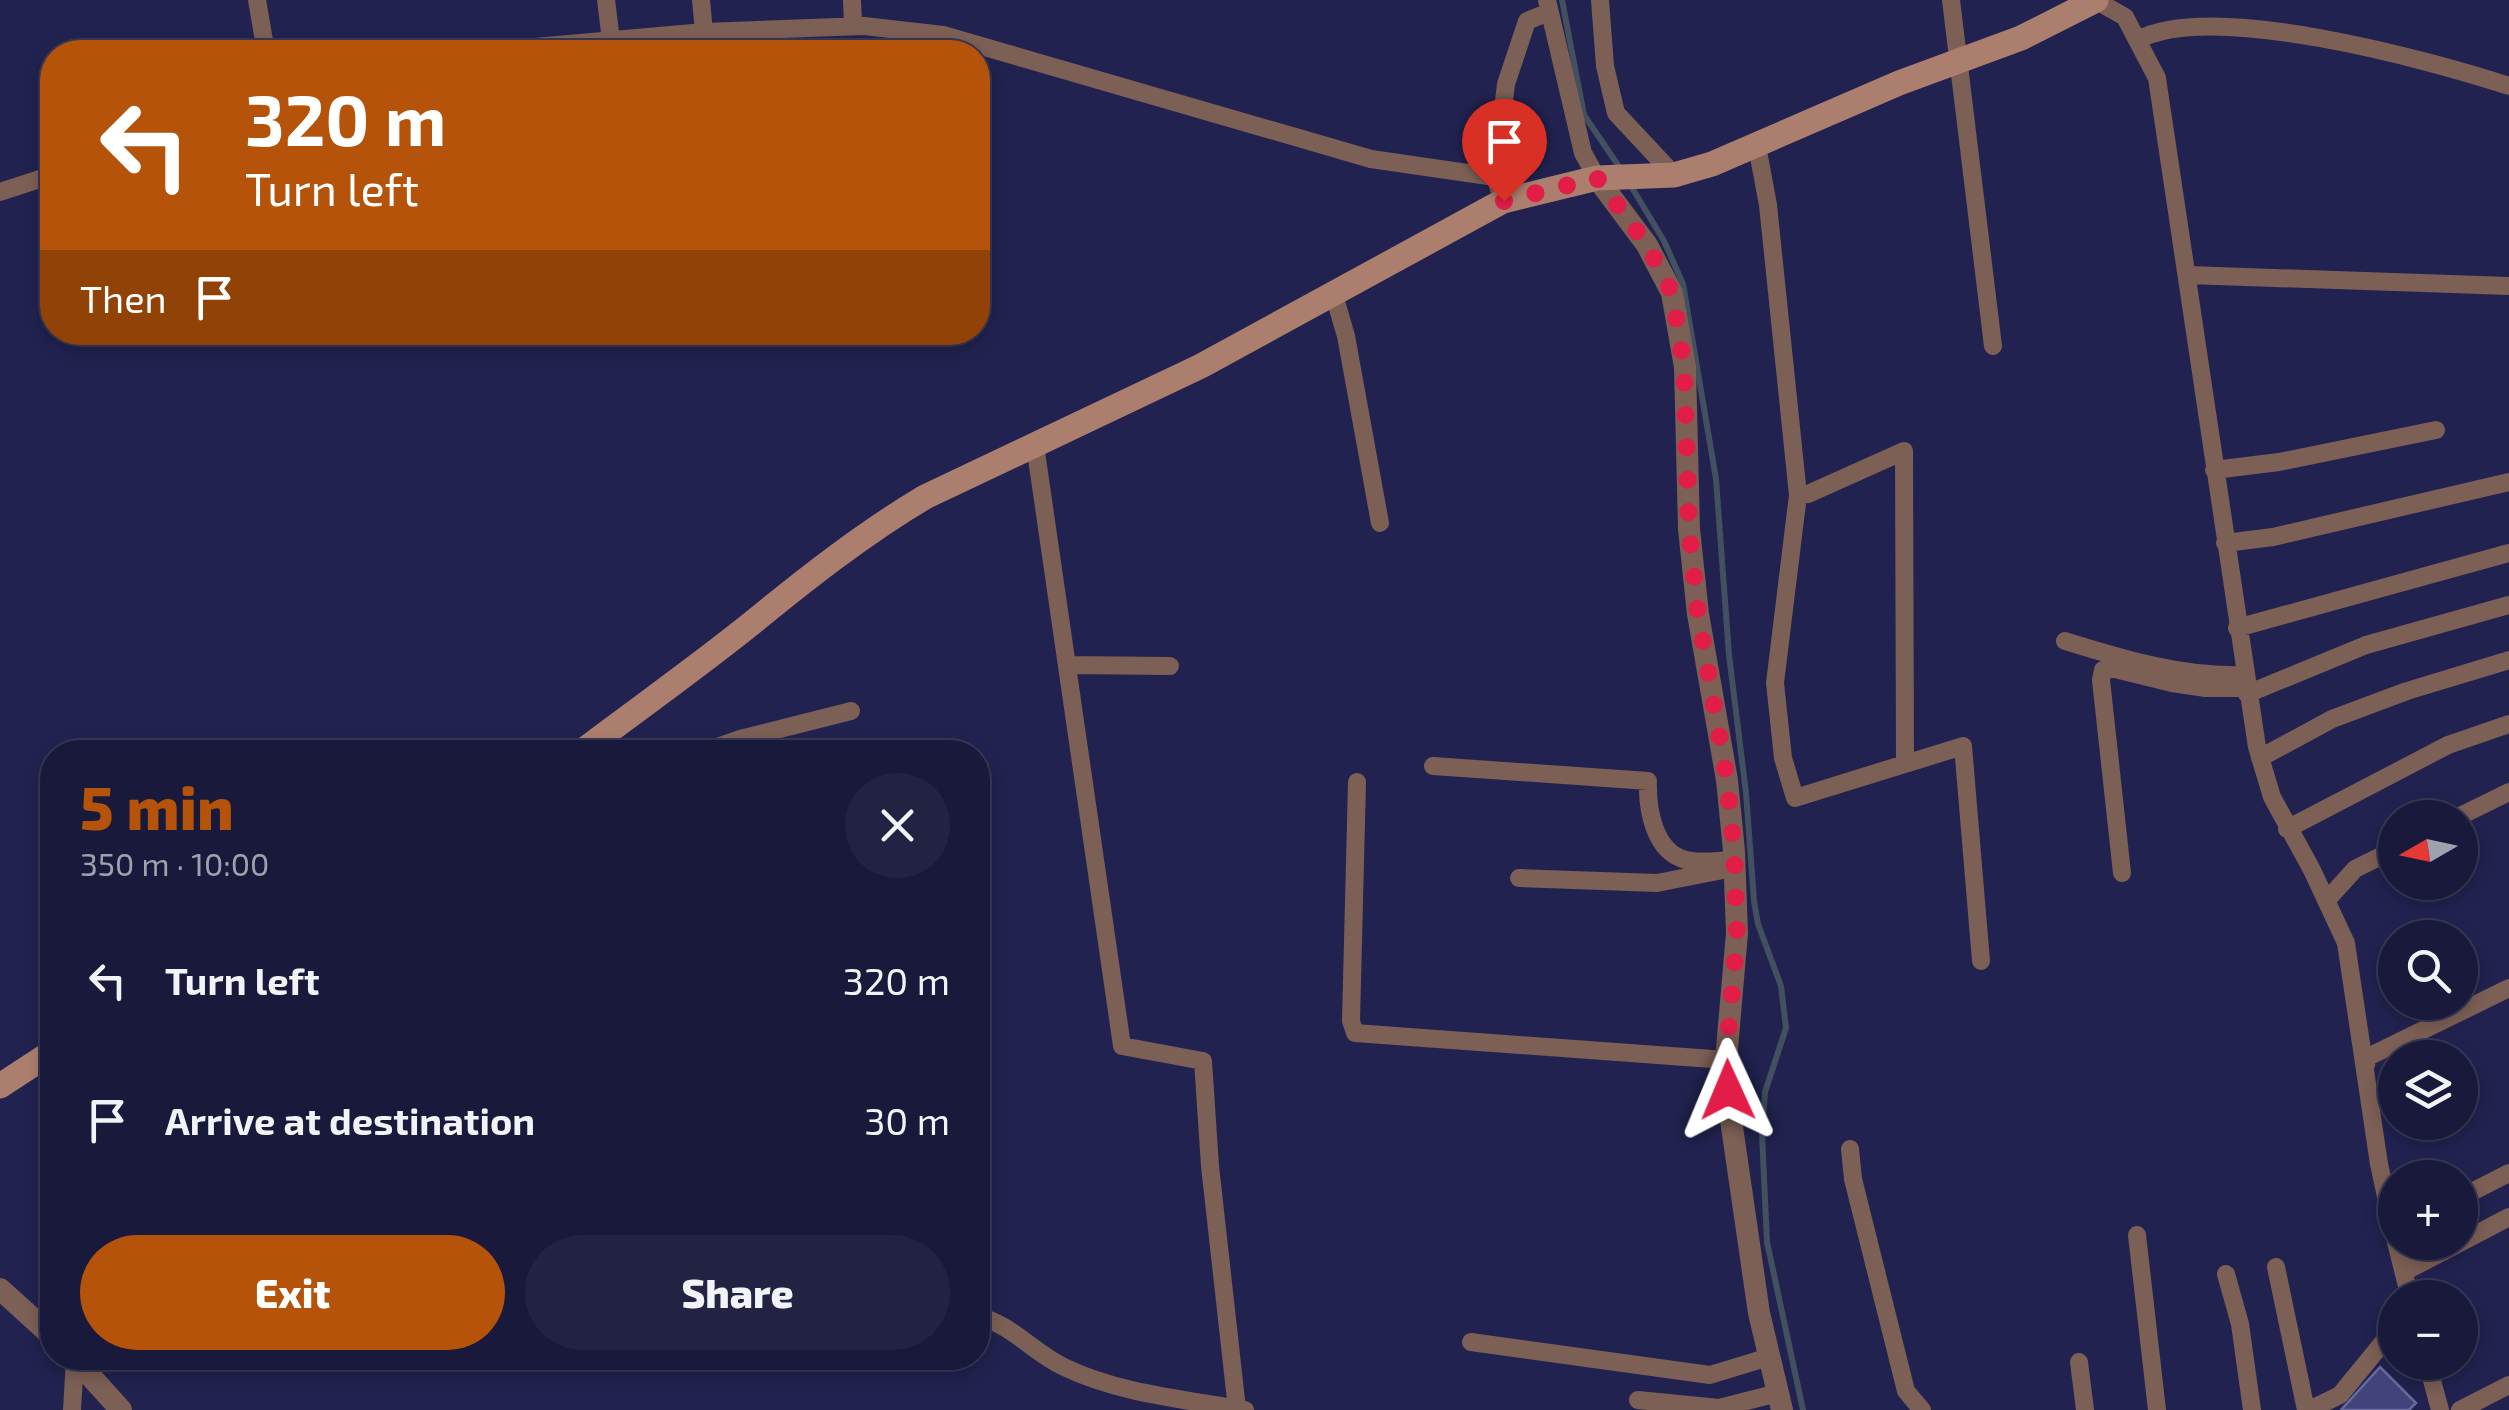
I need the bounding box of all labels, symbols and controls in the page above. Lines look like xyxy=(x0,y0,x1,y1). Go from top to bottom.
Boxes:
text: 320 m xyxy=(245,76,446,160)
icon: left xyxy=(80,80,210,210)
pin xyxy=(1462,99,1547,202)
icon: arrive xyxy=(1477,114,1532,169)
text: Turn left xyxy=(245,161,419,215)
icon: arrive xyxy=(187,270,242,325)
text: Then xyxy=(80,275,167,321)
text: 5 min xyxy=(80,770,234,842)
button: close xyxy=(845,773,950,878)
north arrow xyxy=(2378,800,2478,900)
map controls xyxy=(2378,800,2478,1380)
text: 350 m · 10:00 xyxy=(80,844,269,882)
button: search xyxy=(2378,920,2478,1020)
icon: left xyxy=(80,953,135,1008)
text: Turn left xyxy=(165,957,320,1003)
text: 320 m xyxy=(843,957,950,1003)
position arrow xyxy=(1676,1038,1780,1142)
button: layers xyxy=(2378,1040,2478,1140)
icon: arrive xyxy=(80,1093,135,1148)
text: Arrive at destination xyxy=(165,1097,535,1143)
text: 30 m xyxy=(864,1097,950,1143)
button: + xyxy=(2378,1160,2478,1260)
button: Exit xyxy=(80,1235,505,1350)
button: Share xyxy=(525,1235,950,1350)
button: − xyxy=(2378,1280,2478,1380)

